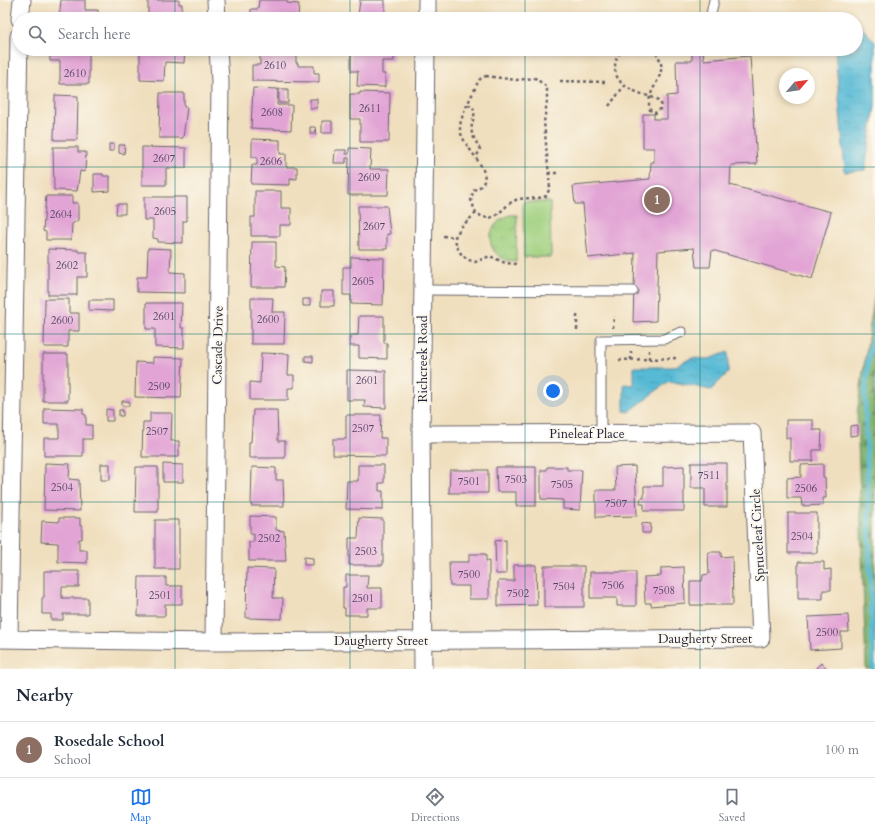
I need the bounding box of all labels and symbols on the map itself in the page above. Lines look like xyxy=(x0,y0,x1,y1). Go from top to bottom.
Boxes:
house number: 2610 xyxy=(264,58,287,73)
house number: 2610 xyxy=(64,66,87,81)
north arrow xyxy=(779,68,815,104)
house number: 2611 xyxy=(359,101,381,116)
house number: 2608 xyxy=(261,105,283,120)
house number: 2607 xyxy=(153,151,176,166)
house number: 2606 xyxy=(260,154,283,169)
house number: 2609 xyxy=(358,170,381,185)
pin: 1 xyxy=(644,185,670,215)
house number: 2605 xyxy=(154,204,176,219)
house number: 2604 xyxy=(50,207,73,222)
house number: 2607 xyxy=(363,219,386,234)
house number: 2602 xyxy=(56,258,79,273)
house number: 2605 xyxy=(352,274,374,289)
street label: Cascade Drive xyxy=(208,305,228,385)
house number: 2601 xyxy=(153,309,175,324)
house number: 2600 xyxy=(257,312,280,327)
house number: 2600 xyxy=(51,313,74,328)
street label: Richcreek Road xyxy=(414,315,432,403)
house number: 2601 xyxy=(356,373,378,388)
house number: 2509 xyxy=(148,379,171,394)
your location xyxy=(543,381,563,401)
house number: 2507 xyxy=(352,421,375,436)
house number: 2507 xyxy=(146,424,169,439)
street label: Pineleaf Place xyxy=(549,425,625,443)
house number: 7511 xyxy=(698,468,720,483)
house number: 7503 xyxy=(505,472,528,487)
house number: 7501 xyxy=(458,474,480,489)
house number: 7505 xyxy=(551,477,573,492)
house number: 2504 xyxy=(51,480,74,495)
house number: 2506 xyxy=(795,481,818,496)
street label: Spruceleaf Circle xyxy=(747,488,769,582)
house number: 7507 xyxy=(605,496,628,511)
house number: 2504 xyxy=(791,529,814,544)
house number: 2502 xyxy=(258,531,281,546)
house number: 2503 xyxy=(355,544,378,559)
house number: 7500 xyxy=(458,567,481,582)
house number: 7506 xyxy=(602,578,625,593)
house number: 7504 xyxy=(553,579,576,594)
house number: 7508 xyxy=(653,583,675,598)
house number: 7502 xyxy=(507,586,530,601)
house number: 2501 xyxy=(149,588,171,603)
house number: 2501 xyxy=(352,591,374,606)
house number: 2500 xyxy=(816,625,839,640)
street label: Daugherty Street xyxy=(658,630,752,648)
street label: Daugherty Street xyxy=(334,632,428,650)

